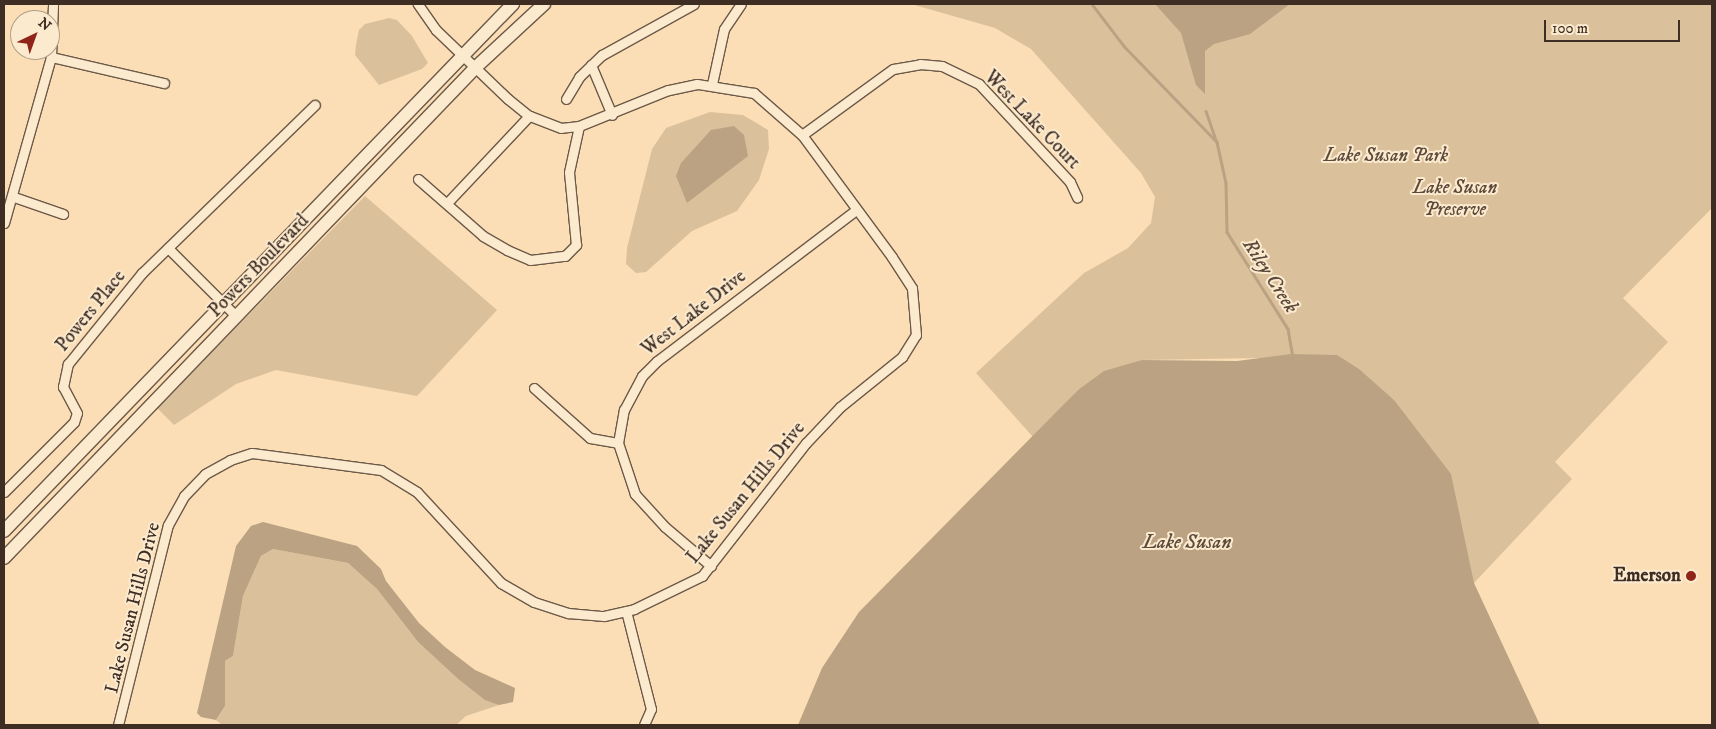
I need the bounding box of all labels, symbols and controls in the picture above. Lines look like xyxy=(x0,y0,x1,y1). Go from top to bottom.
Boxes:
north arrow xyxy=(10,10,60,60)
scale bar xyxy=(1546,10,1682,42)
text: N xyxy=(34,14,55,35)
text: 100 m xyxy=(1552,19,1588,38)
street label: West Lake Court xyxy=(979,66,1085,174)
park label: Lake Susan Park xyxy=(1324,145,1448,167)
park label: Lake Susan Preserve xyxy=(1413,177,1497,221)
street label: Powers Boulevard xyxy=(204,210,314,322)
water label: Riley Creek xyxy=(1237,234,1303,318)
street label: West Lake Drive xyxy=(637,265,751,361)
street label: Powers Place xyxy=(51,266,131,356)
street label: Lake Susan Hills Drive xyxy=(682,418,810,568)
street label: Lake Susan Hills Drive xyxy=(101,520,165,696)
water label: Lake Susan xyxy=(1143,530,1231,554)
place label: Emerson xyxy=(1613,565,1681,587)
marker: Emerson xyxy=(1685,570,1697,582)

